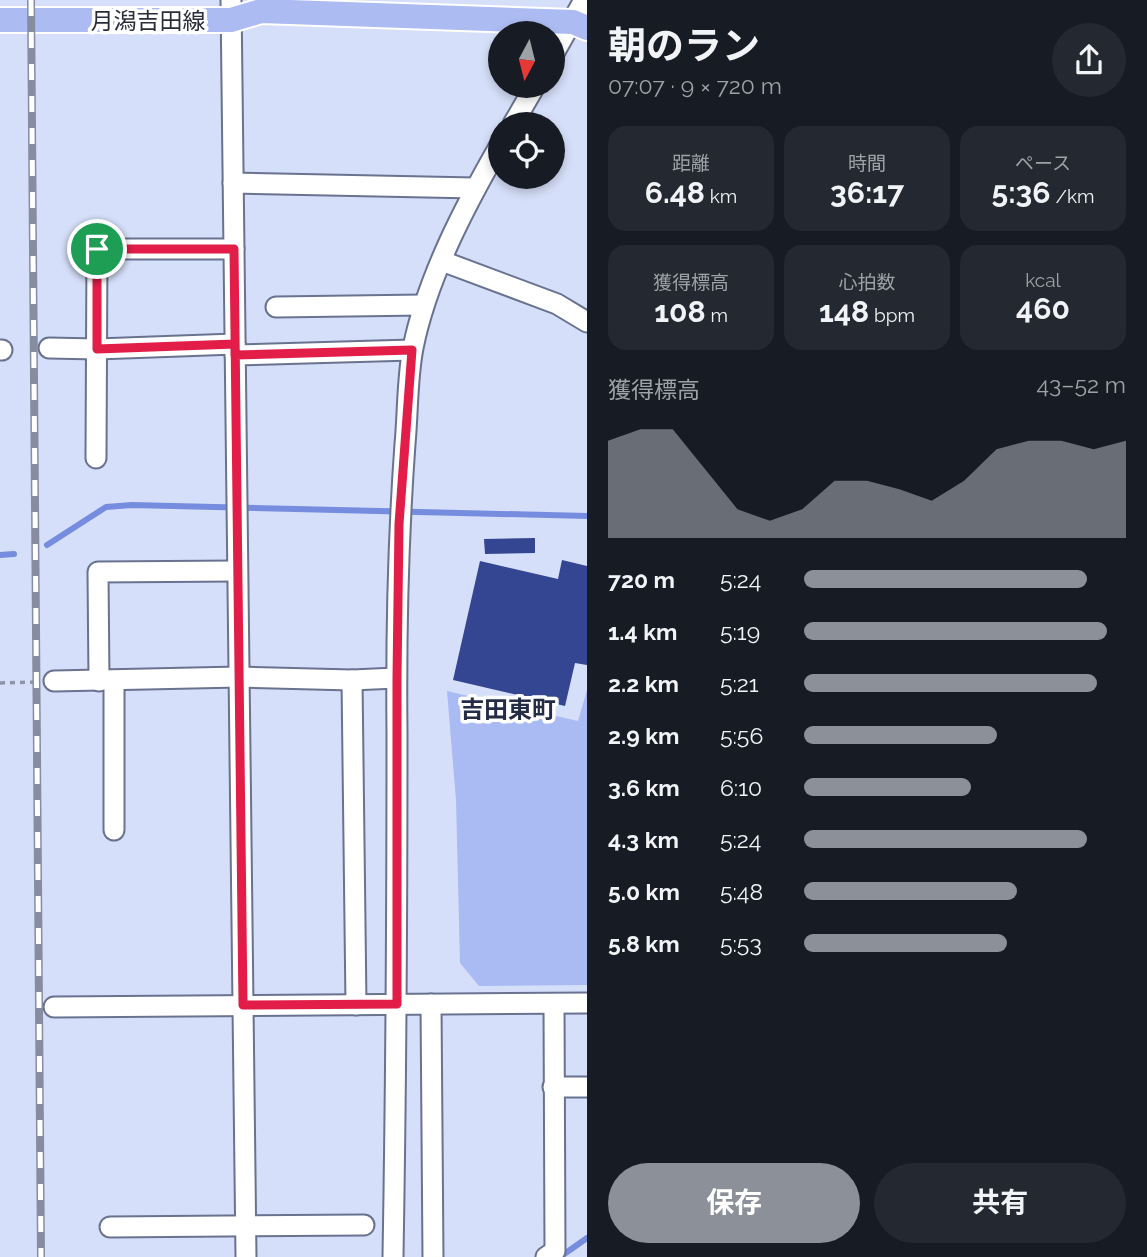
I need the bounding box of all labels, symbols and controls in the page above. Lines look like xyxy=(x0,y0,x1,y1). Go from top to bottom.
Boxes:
street label: 月潟吉田線 xyxy=(91,7,206,34)
north arrow xyxy=(488,21,565,98)
map controls xyxy=(488,21,565,189)
text: 朝のラン xyxy=(608,23,760,68)
button: share xyxy=(1052,23,1126,97)
text: 07:07 · 9 × 720 m xyxy=(608,72,782,99)
button: locate xyxy=(488,112,565,189)
text: 距離 xyxy=(672,152,710,174)
text: 時間 xyxy=(848,152,886,174)
text: ペース xyxy=(1015,152,1071,174)
text: 6.48 xyxy=(645,175,705,210)
text: 36:17 xyxy=(830,175,904,210)
text: 5:36 xyxy=(992,175,1051,210)
text: km xyxy=(705,185,737,207)
text: /km xyxy=(1051,185,1094,207)
pin xyxy=(67,219,127,279)
icon: arrive xyxy=(78,230,116,268)
text: kcal xyxy=(1025,269,1061,291)
text: 獲得標高 xyxy=(653,271,729,293)
text: 心拍数 xyxy=(838,271,896,293)
text: 460 xyxy=(1016,291,1070,326)
text: 108 xyxy=(654,294,706,329)
text: 148 xyxy=(819,294,869,329)
text: m xyxy=(706,304,728,326)
text: bpm xyxy=(869,304,915,326)
text: 43–52 m xyxy=(1037,371,1126,398)
text: 獲得標高 xyxy=(608,376,700,403)
text: 720 m xyxy=(608,566,675,593)
text: 5:24 xyxy=(720,566,761,593)
text: 1.4 km xyxy=(608,618,677,645)
text: 5:19 xyxy=(720,618,760,645)
text: 2.2 km xyxy=(608,670,679,697)
text: 5:21 xyxy=(720,670,759,697)
district label: 吉田東町 xyxy=(460,695,556,724)
text: 2.9 km xyxy=(608,722,679,749)
text: 5:56 xyxy=(720,722,763,749)
text: 3.6 km xyxy=(608,774,680,801)
text: 6:10 xyxy=(720,774,762,801)
text: 4.3 km xyxy=(608,826,679,853)
text: 5:24 xyxy=(720,826,761,853)
text: 5.0 km xyxy=(608,878,680,905)
text: 5:48 xyxy=(720,878,763,905)
text: 5.8 km xyxy=(608,930,680,957)
text: 5:53 xyxy=(720,930,762,957)
button: 保存 xyxy=(608,1163,860,1243)
button: 共有 xyxy=(874,1163,1126,1243)

